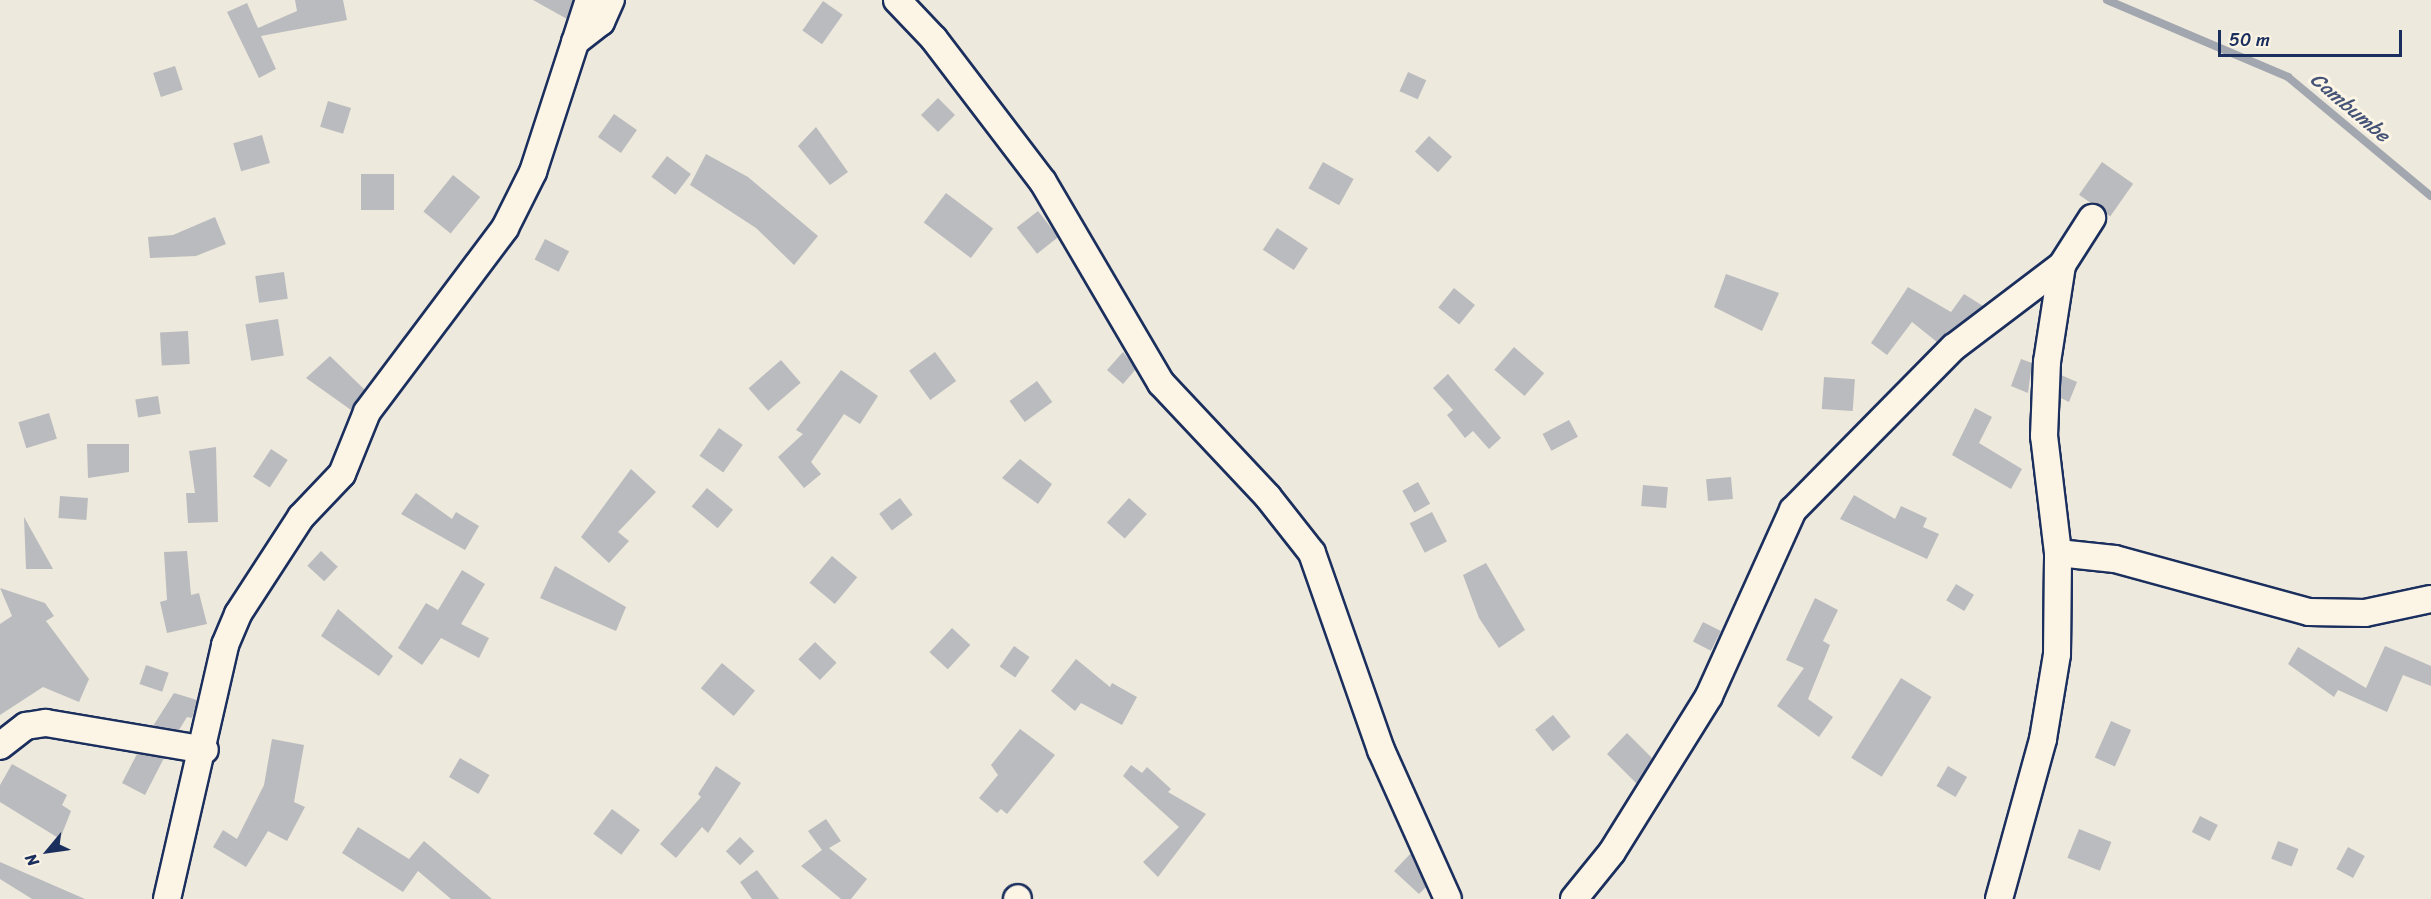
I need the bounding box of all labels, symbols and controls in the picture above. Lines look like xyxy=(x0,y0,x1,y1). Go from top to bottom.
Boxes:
scale bar xyxy=(2221,18,2406,56)
text: 50 m xyxy=(2229,24,2270,56)
water label: Cambumbe xyxy=(2306,67,2394,147)
north arrow xyxy=(18,821,78,881)
text: N xyxy=(16,848,47,872)

